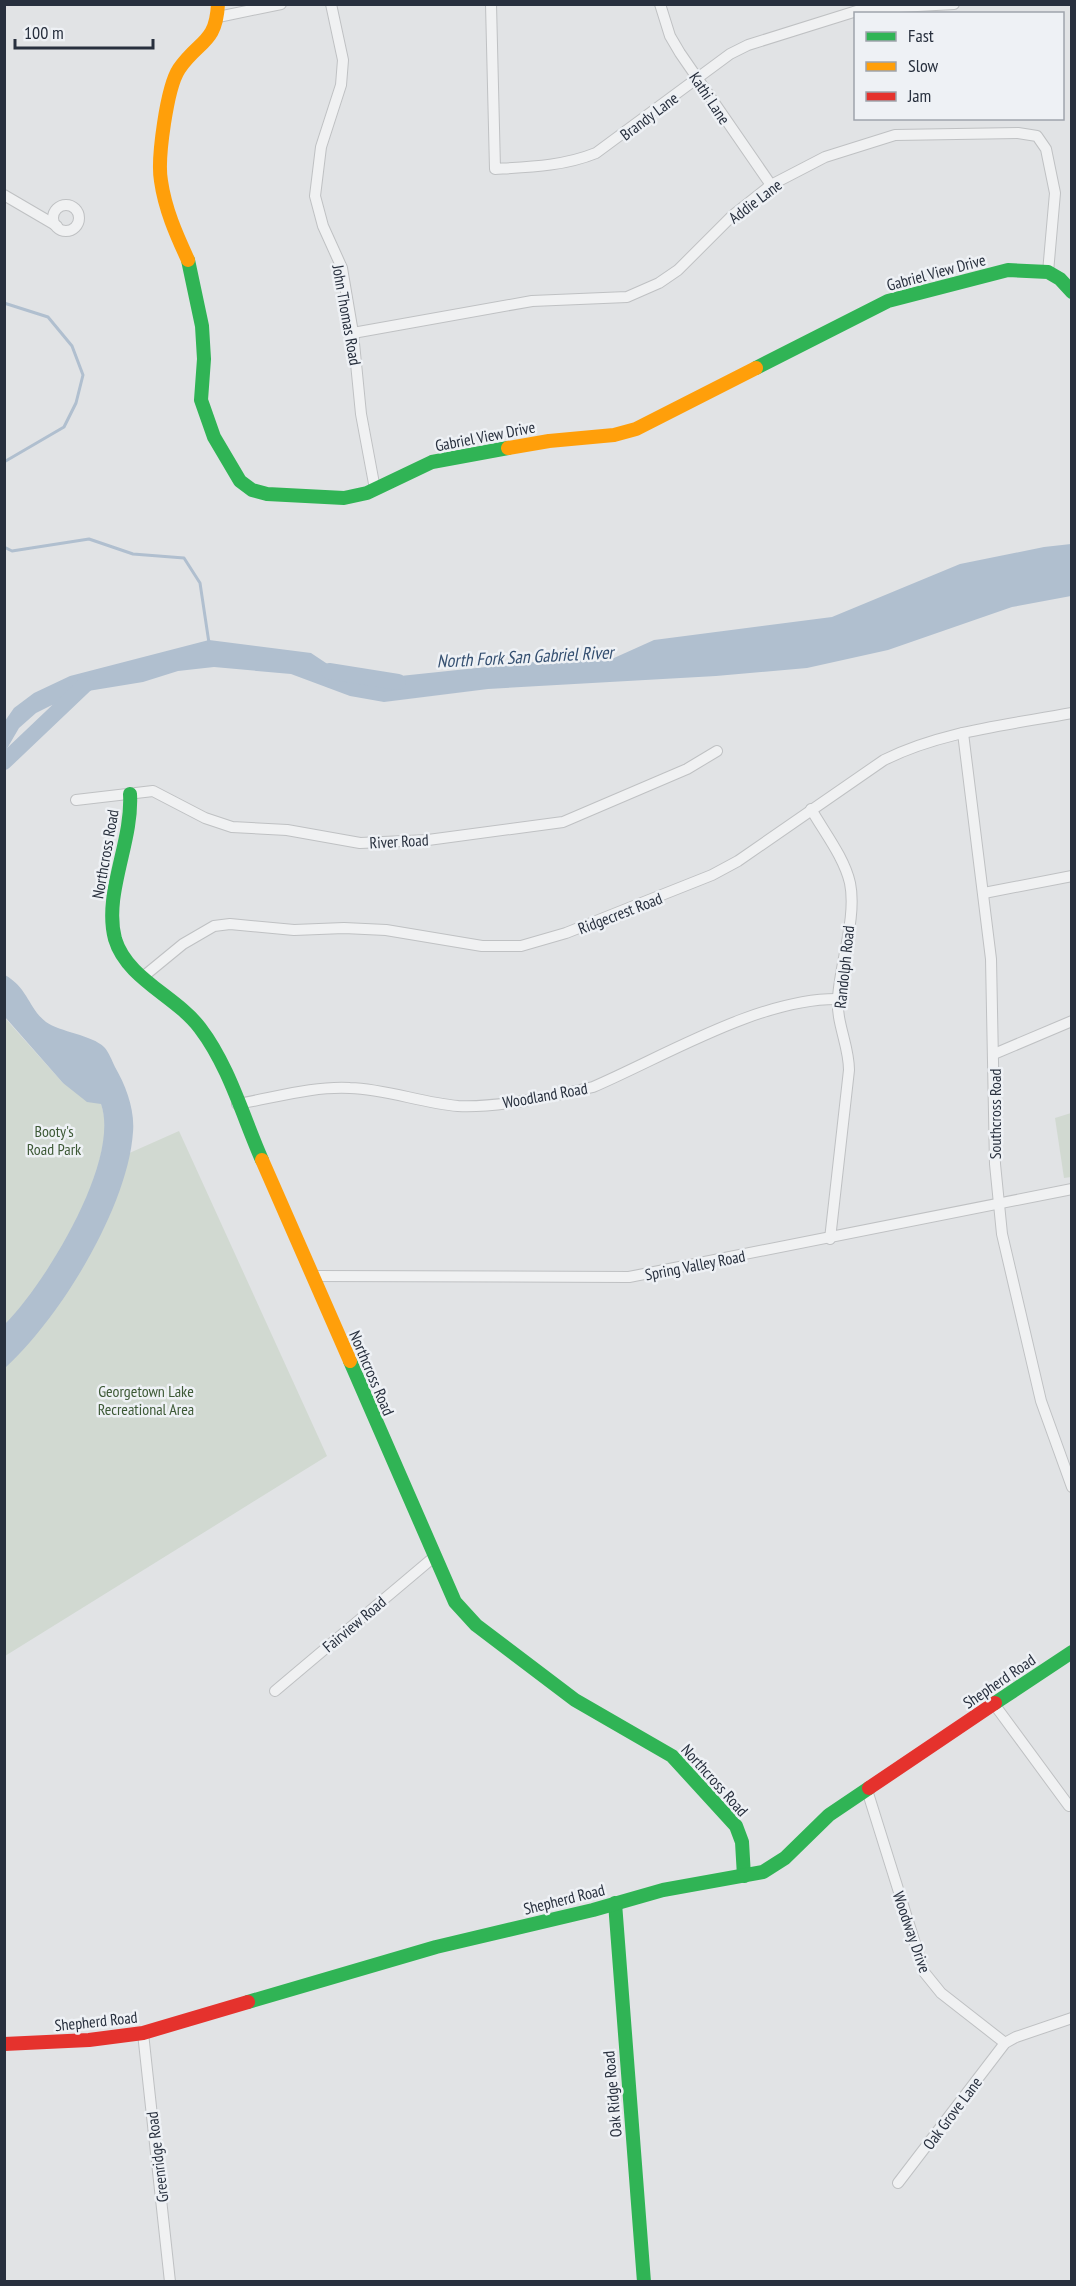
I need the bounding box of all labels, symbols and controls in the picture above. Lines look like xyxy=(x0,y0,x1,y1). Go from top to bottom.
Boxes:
scale bar xyxy=(15,12,153,50)
legend xyxy=(854,12,1064,120)
text: 100 m xyxy=(24,21,64,44)
text: Fast xyxy=(908,24,934,47)
text: Slow xyxy=(908,54,939,77)
street label: Kathi Lane xyxy=(685,68,735,128)
text: Jam xyxy=(907,84,931,107)
street label: Brandy Lane xyxy=(616,88,682,144)
street label: Addie Lane xyxy=(724,175,786,227)
street label: Gabriel View Drive xyxy=(884,249,988,295)
street label: John Thomas Road xyxy=(328,262,366,367)
street label: Gabriel View Drive xyxy=(433,417,537,455)
water label: North Fork San Gabriel River xyxy=(436,640,617,673)
street label: Northcross Road xyxy=(87,808,123,900)
street label: River Road xyxy=(369,829,429,853)
street label: Ridgecrest Road xyxy=(575,888,665,938)
street label: Randolph Road xyxy=(830,924,858,1010)
street label: Southcross Road xyxy=(985,1069,1005,1159)
street label: Woodland Road xyxy=(501,1078,589,1112)
park label: Booty's Road Park xyxy=(27,1121,82,1159)
street label: Spring Valley Road xyxy=(643,1245,747,1285)
street label: Northcross Road xyxy=(345,1328,399,1418)
park label: Georgetown Lake Recreational Area xyxy=(98,1381,194,1419)
street label: Fairview Road xyxy=(318,1592,390,1656)
street label: Shepherd Road xyxy=(959,1649,1039,1713)
street label: Northcross Road xyxy=(677,1740,753,1820)
street label: Shepherd Road xyxy=(521,1879,607,1919)
street label: Woodway Drive xyxy=(889,1889,935,1975)
street label: Shepherd Road xyxy=(54,2007,138,2035)
street label: Oak Ridge Road xyxy=(598,2050,626,2138)
street label: Oak Grove Lane xyxy=(918,2073,986,2153)
street label: Greenridge Road xyxy=(141,2110,172,2204)

